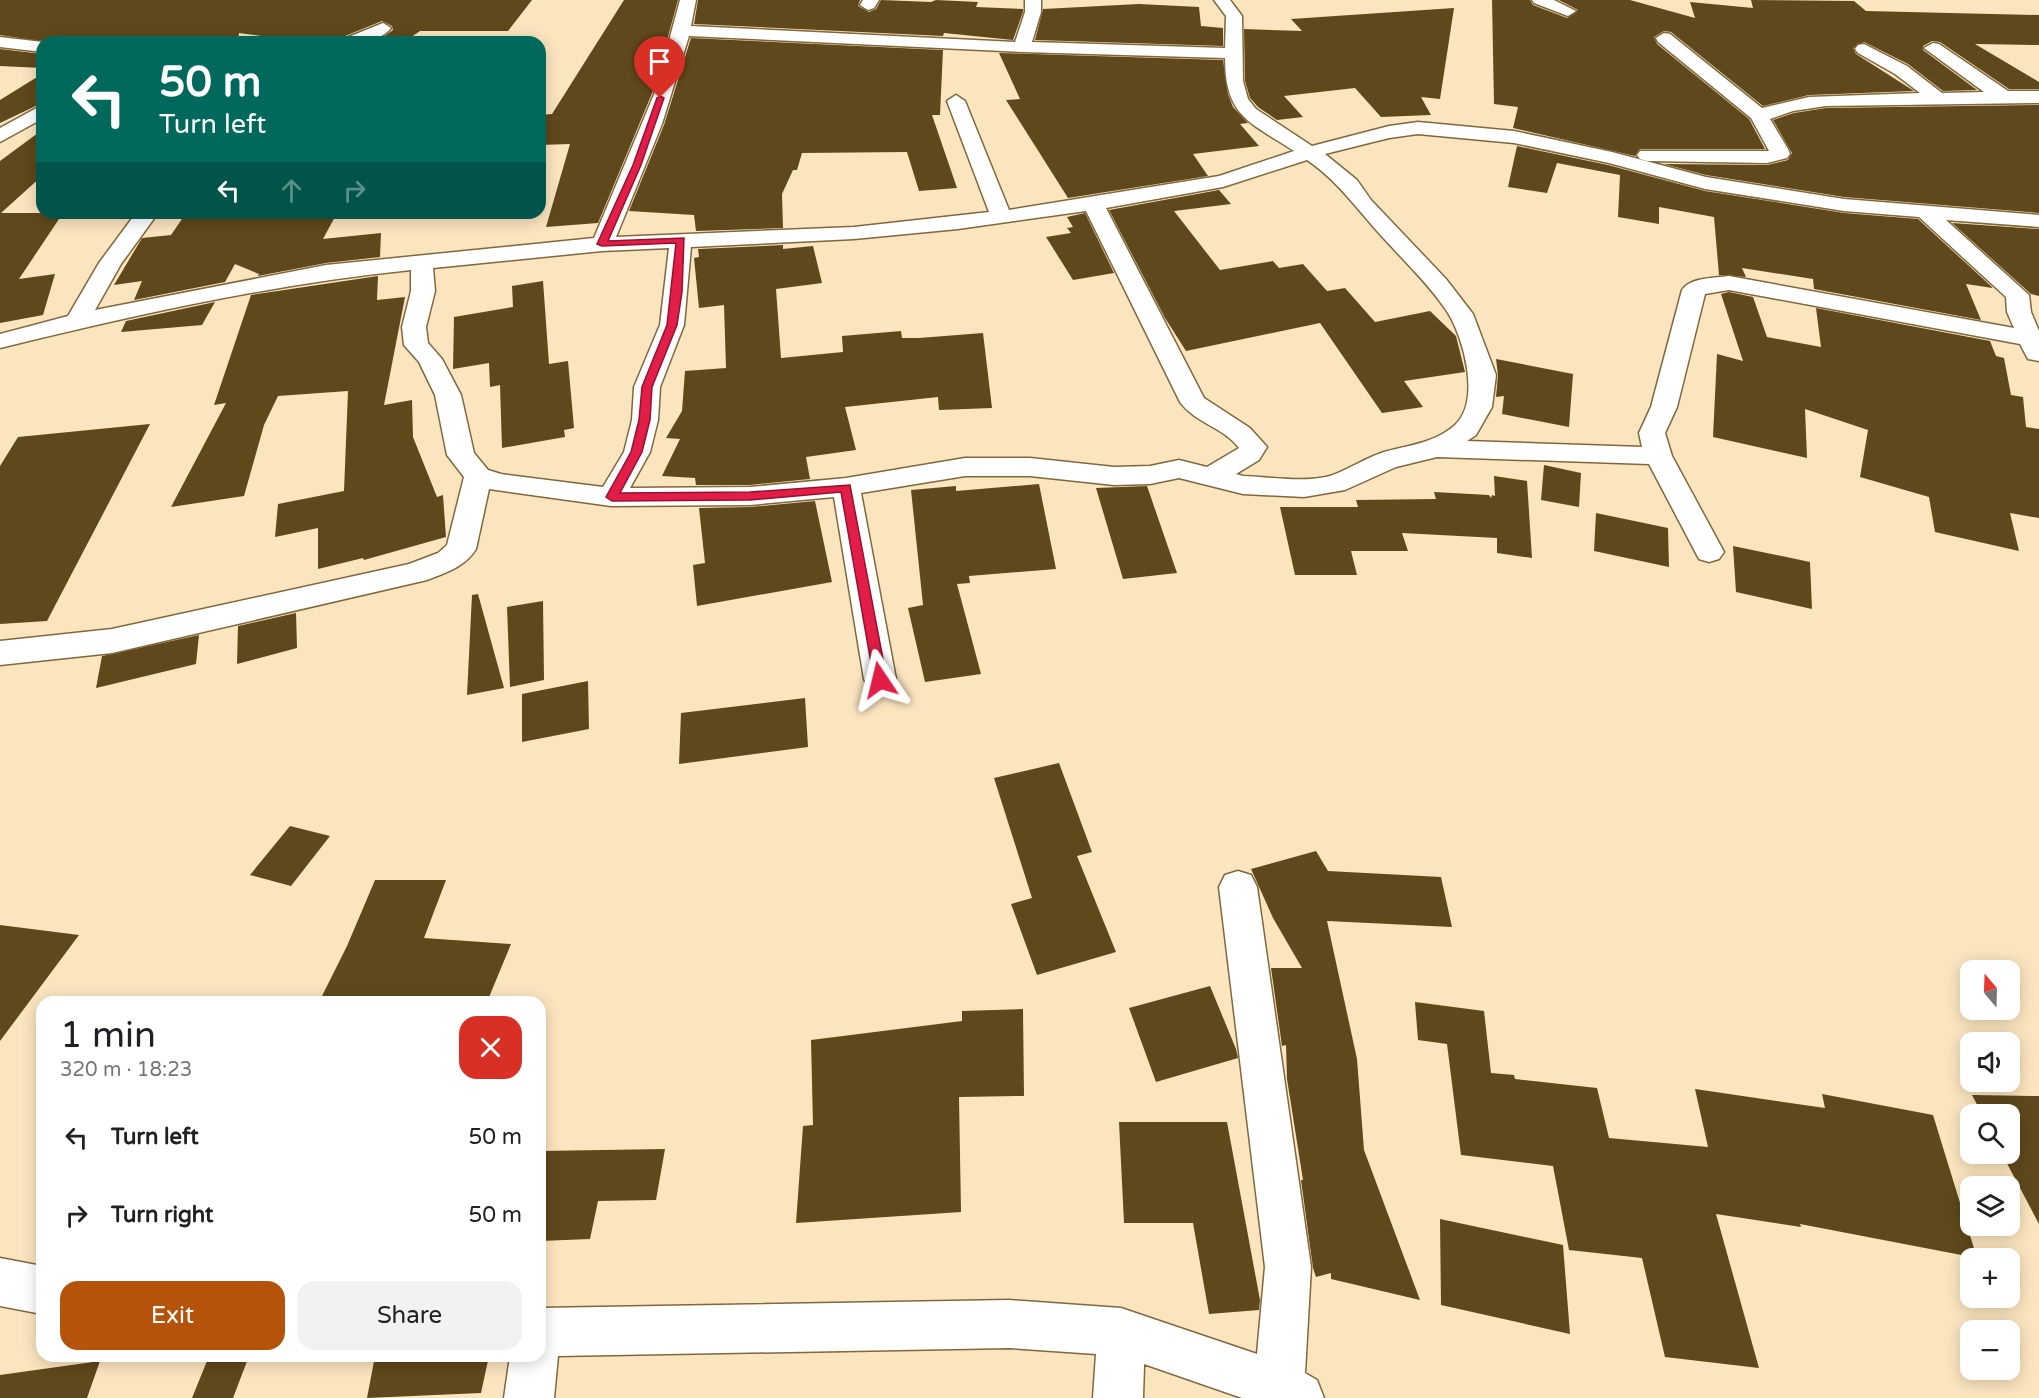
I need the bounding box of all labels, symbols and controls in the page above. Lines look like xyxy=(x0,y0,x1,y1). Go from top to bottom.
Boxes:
pin xyxy=(634,36,685,98)
icon: arrive xyxy=(643,45,676,78)
text: 50 m xyxy=(159,57,261,108)
icon: left xyxy=(60,60,138,138)
text: Turn left xyxy=(159,108,266,141)
icon: left xyxy=(212,174,245,207)
icon: ahead xyxy=(275,174,308,207)
icon: right xyxy=(338,174,371,207)
position arrow xyxy=(848,648,912,712)
north arrow xyxy=(1960,960,2020,1020)
map controls xyxy=(1960,960,2020,1380)
text: 1 min xyxy=(60,1014,156,1057)
button: close xyxy=(459,1016,522,1079)
button: sound xyxy=(1960,1032,2020,1092)
text: 320 m · 18:23 xyxy=(60,1058,192,1082)
button: search xyxy=(1960,1104,2020,1164)
icon: left xyxy=(60,1121,93,1154)
text: Turn left xyxy=(111,1124,199,1150)
text: 50 m xyxy=(468,1124,522,1150)
button: layers xyxy=(1960,1176,2020,1236)
icon: right xyxy=(60,1199,93,1232)
text: Turn right xyxy=(111,1202,213,1228)
text: 50 m xyxy=(468,1202,522,1228)
button: + xyxy=(1960,1248,2020,1308)
button: Exit xyxy=(60,1281,285,1350)
button: Share xyxy=(297,1281,522,1350)
button: − xyxy=(1960,1320,2020,1380)

